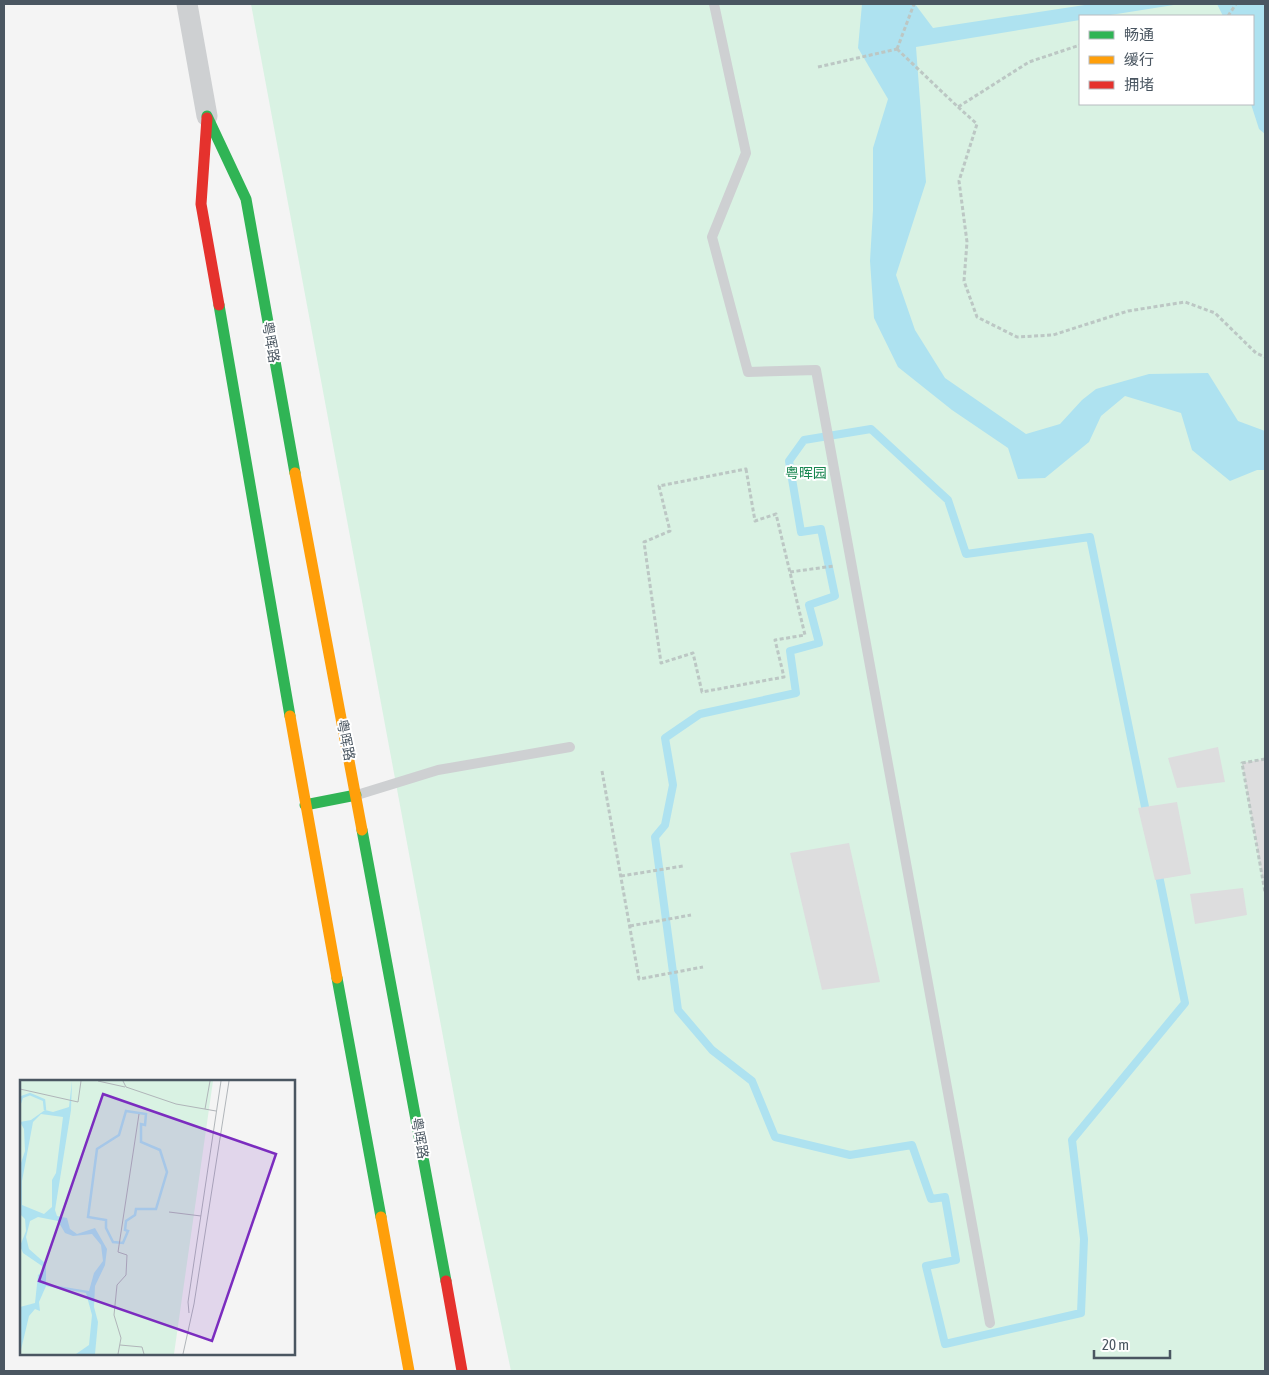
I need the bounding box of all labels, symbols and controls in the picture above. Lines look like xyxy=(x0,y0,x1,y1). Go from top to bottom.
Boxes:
legend xyxy=(1079,15,1254,105)
text: 畅通 xyxy=(1124,26,1154,43)
text: 缓行 xyxy=(1124,51,1154,68)
text: 拥堵 xyxy=(1124,76,1154,93)
street label: 粤晖路 xyxy=(259,320,283,364)
park label: 粤晖园 xyxy=(785,465,827,481)
street label: 粤晖路 xyxy=(334,718,358,762)
inset map xyxy=(20,1080,295,1355)
street label: 粤晖路 xyxy=(408,1116,432,1160)
scale bar xyxy=(1094,1328,1170,1360)
text: 20 m xyxy=(1102,1336,1129,1353)

